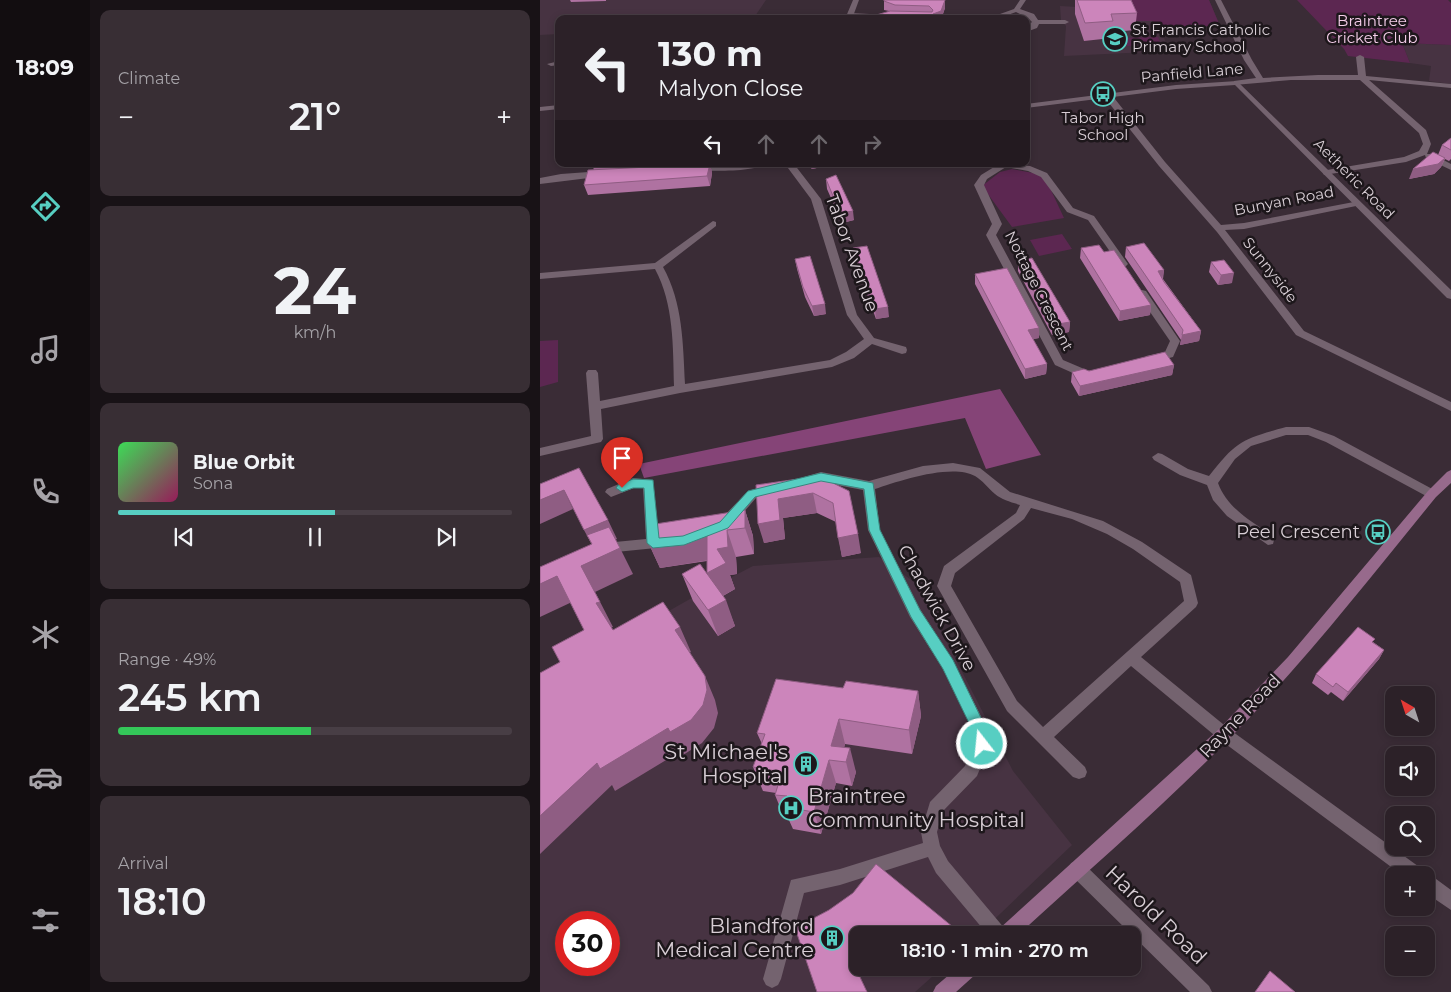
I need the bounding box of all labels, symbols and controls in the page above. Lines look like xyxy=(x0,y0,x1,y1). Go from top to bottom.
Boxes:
park label: Braintree Cricket Club xyxy=(1326,11,1418,47)
place label: St Francis Catholic Primary School xyxy=(1132,20,1270,56)
school or university icon: St Francis Catholic Primary School xyxy=(1102,26,1128,52)
text: 130 m xyxy=(658,32,763,75)
icon: left xyxy=(575,35,640,100)
text: 18:09 xyxy=(16,54,74,81)
street label: Panfield Lane xyxy=(1140,59,1244,86)
text: Climate xyxy=(118,69,180,88)
text: Malyon Close xyxy=(658,75,803,102)
bus stop icon: Tabor High School xyxy=(1090,81,1116,107)
text: 21° xyxy=(289,93,341,140)
text: − xyxy=(118,100,134,134)
text: + xyxy=(496,100,512,134)
place label: Tabor High School xyxy=(1061,108,1145,144)
icon: left xyxy=(699,130,727,158)
icon: ahead xyxy=(752,130,780,158)
icon: ahead xyxy=(805,130,833,158)
icon: right xyxy=(858,130,886,158)
street label: Aetheric Road xyxy=(1310,134,1399,223)
street label: Bunyan Road xyxy=(1232,182,1335,219)
icon: directions xyxy=(28,189,63,224)
street label: Tabor Avenue xyxy=(820,191,884,315)
street label: Nottage Crescent xyxy=(1001,228,1078,354)
street label: Sunnyside xyxy=(1239,233,1302,306)
text: 24 xyxy=(274,251,356,330)
text: km/h xyxy=(294,323,336,342)
icon: music xyxy=(28,332,63,367)
pin xyxy=(601,437,643,488)
icon: arrive xyxy=(608,444,636,472)
text: Blue Orbit xyxy=(193,451,295,474)
icon: phone xyxy=(28,474,63,509)
text: Sona xyxy=(193,474,233,493)
bus stop icon: Peel Crescent xyxy=(1365,519,1391,545)
place label: Peel Crescent xyxy=(1236,521,1360,543)
icon: previous xyxy=(170,523,198,551)
icon: pause xyxy=(301,523,329,551)
icon: next xyxy=(432,523,460,551)
street label: Chadwick Drive xyxy=(893,541,981,675)
icon: climate xyxy=(28,617,63,652)
text: Range · 49% xyxy=(118,650,216,669)
street label: Rayne Road xyxy=(1195,670,1285,762)
text: 245 km xyxy=(118,674,262,721)
north arrow xyxy=(1385,686,1435,736)
map controls xyxy=(1385,686,1435,976)
position arrow xyxy=(955,717,1007,769)
place label: St Michael's Hospital xyxy=(664,739,788,788)
button: sound xyxy=(1385,746,1435,796)
building icon: St Michael's Hospital xyxy=(793,751,819,777)
icon: car xyxy=(28,760,63,795)
place label: Braintree Community Hospital xyxy=(808,783,1025,832)
hospital icon: Braintree Community Hospital xyxy=(778,795,804,821)
button: search xyxy=(1385,806,1435,856)
text: Arrival xyxy=(118,854,168,873)
street label: Harold Road xyxy=(1101,860,1212,969)
button: + xyxy=(1385,866,1435,916)
text: 18:10 xyxy=(118,878,207,925)
icon: filters xyxy=(28,903,63,938)
speed limit sign: 30 xyxy=(555,911,620,976)
place label: Blandford Medical Centre xyxy=(655,913,814,962)
building icon: Blandford Medical Centre xyxy=(819,925,845,951)
button: − xyxy=(1385,926,1435,976)
text: 18:10 · 1 min · 270 m xyxy=(901,939,1089,962)

